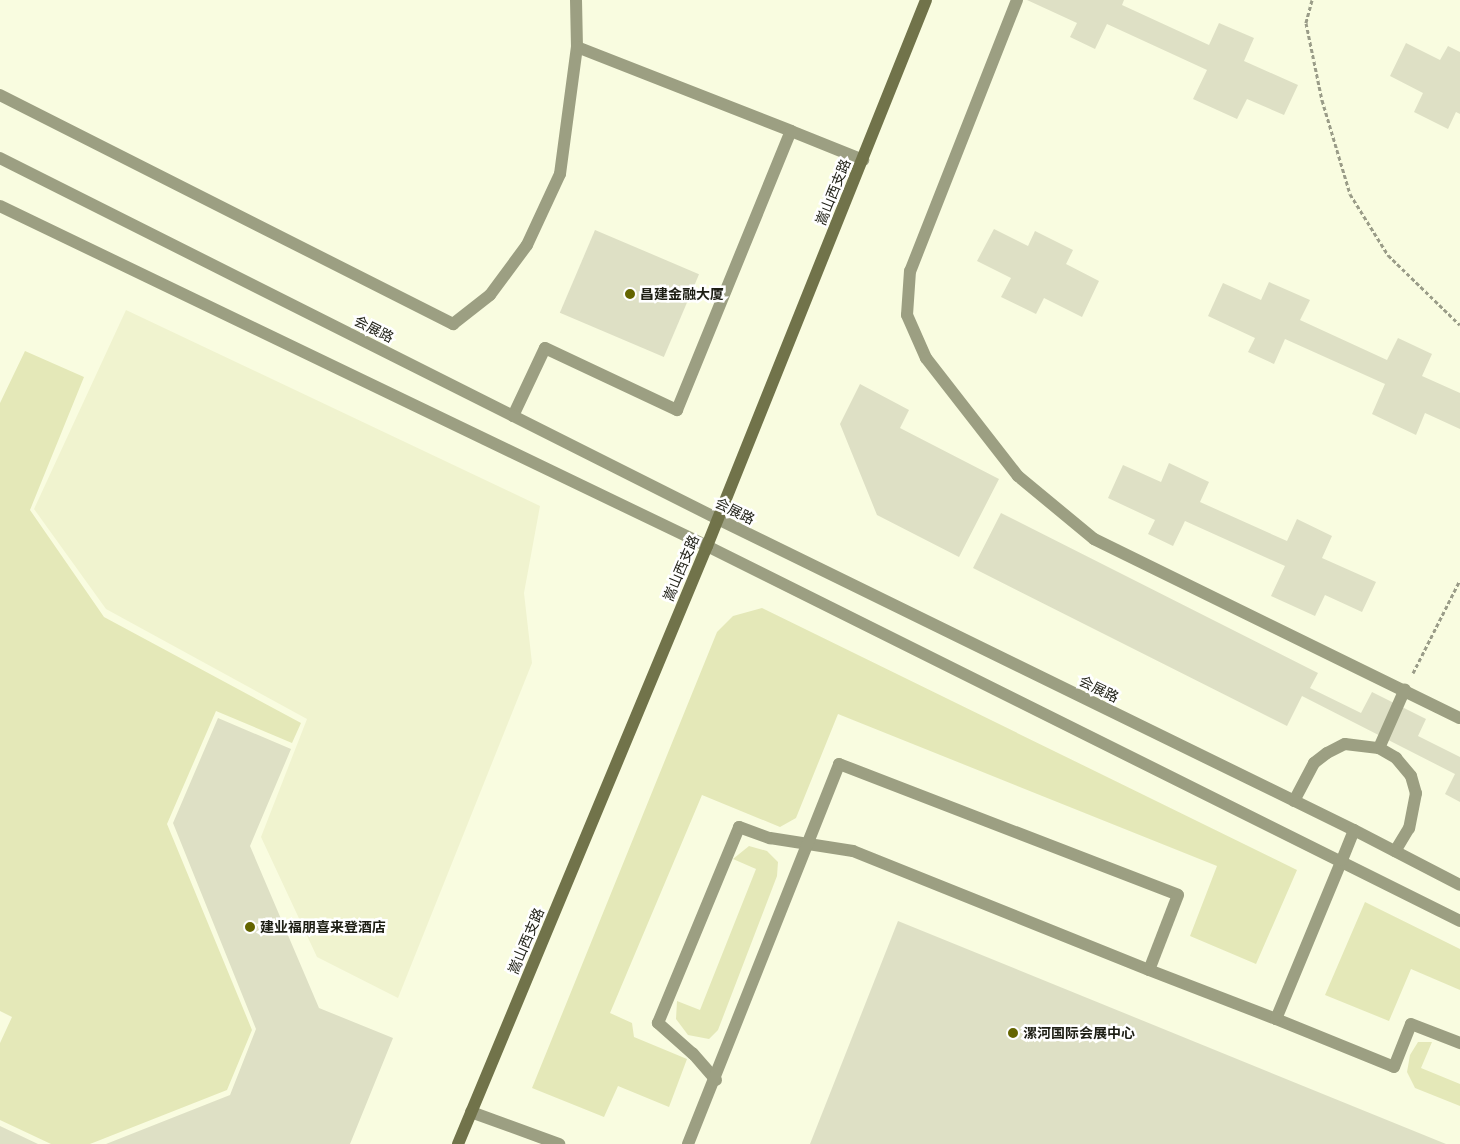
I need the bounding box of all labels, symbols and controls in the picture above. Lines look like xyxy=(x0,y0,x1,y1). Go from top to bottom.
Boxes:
street label: 嵩山西支路 xyxy=(812,156,854,228)
place label: 昌建金融大厦 xyxy=(640,286,724,302)
marker: 昌建金融大厦 xyxy=(624,288,636,300)
street label: 会展路 xyxy=(351,312,397,346)
street label: 会展路 xyxy=(712,494,758,528)
street label: 嵩山西支路 xyxy=(660,533,702,603)
street label: 会展路 xyxy=(1076,672,1122,706)
street label: 嵩山西支路 xyxy=(505,906,547,976)
place label: 建业福朋喜来登酒店 xyxy=(260,919,386,935)
marker: 建业福朋喜来登酒店 xyxy=(244,921,256,933)
place label: 漯河国际会展中心 xyxy=(1023,1025,1135,1041)
marker: 漯河国际会展中心 xyxy=(1007,1027,1019,1039)

